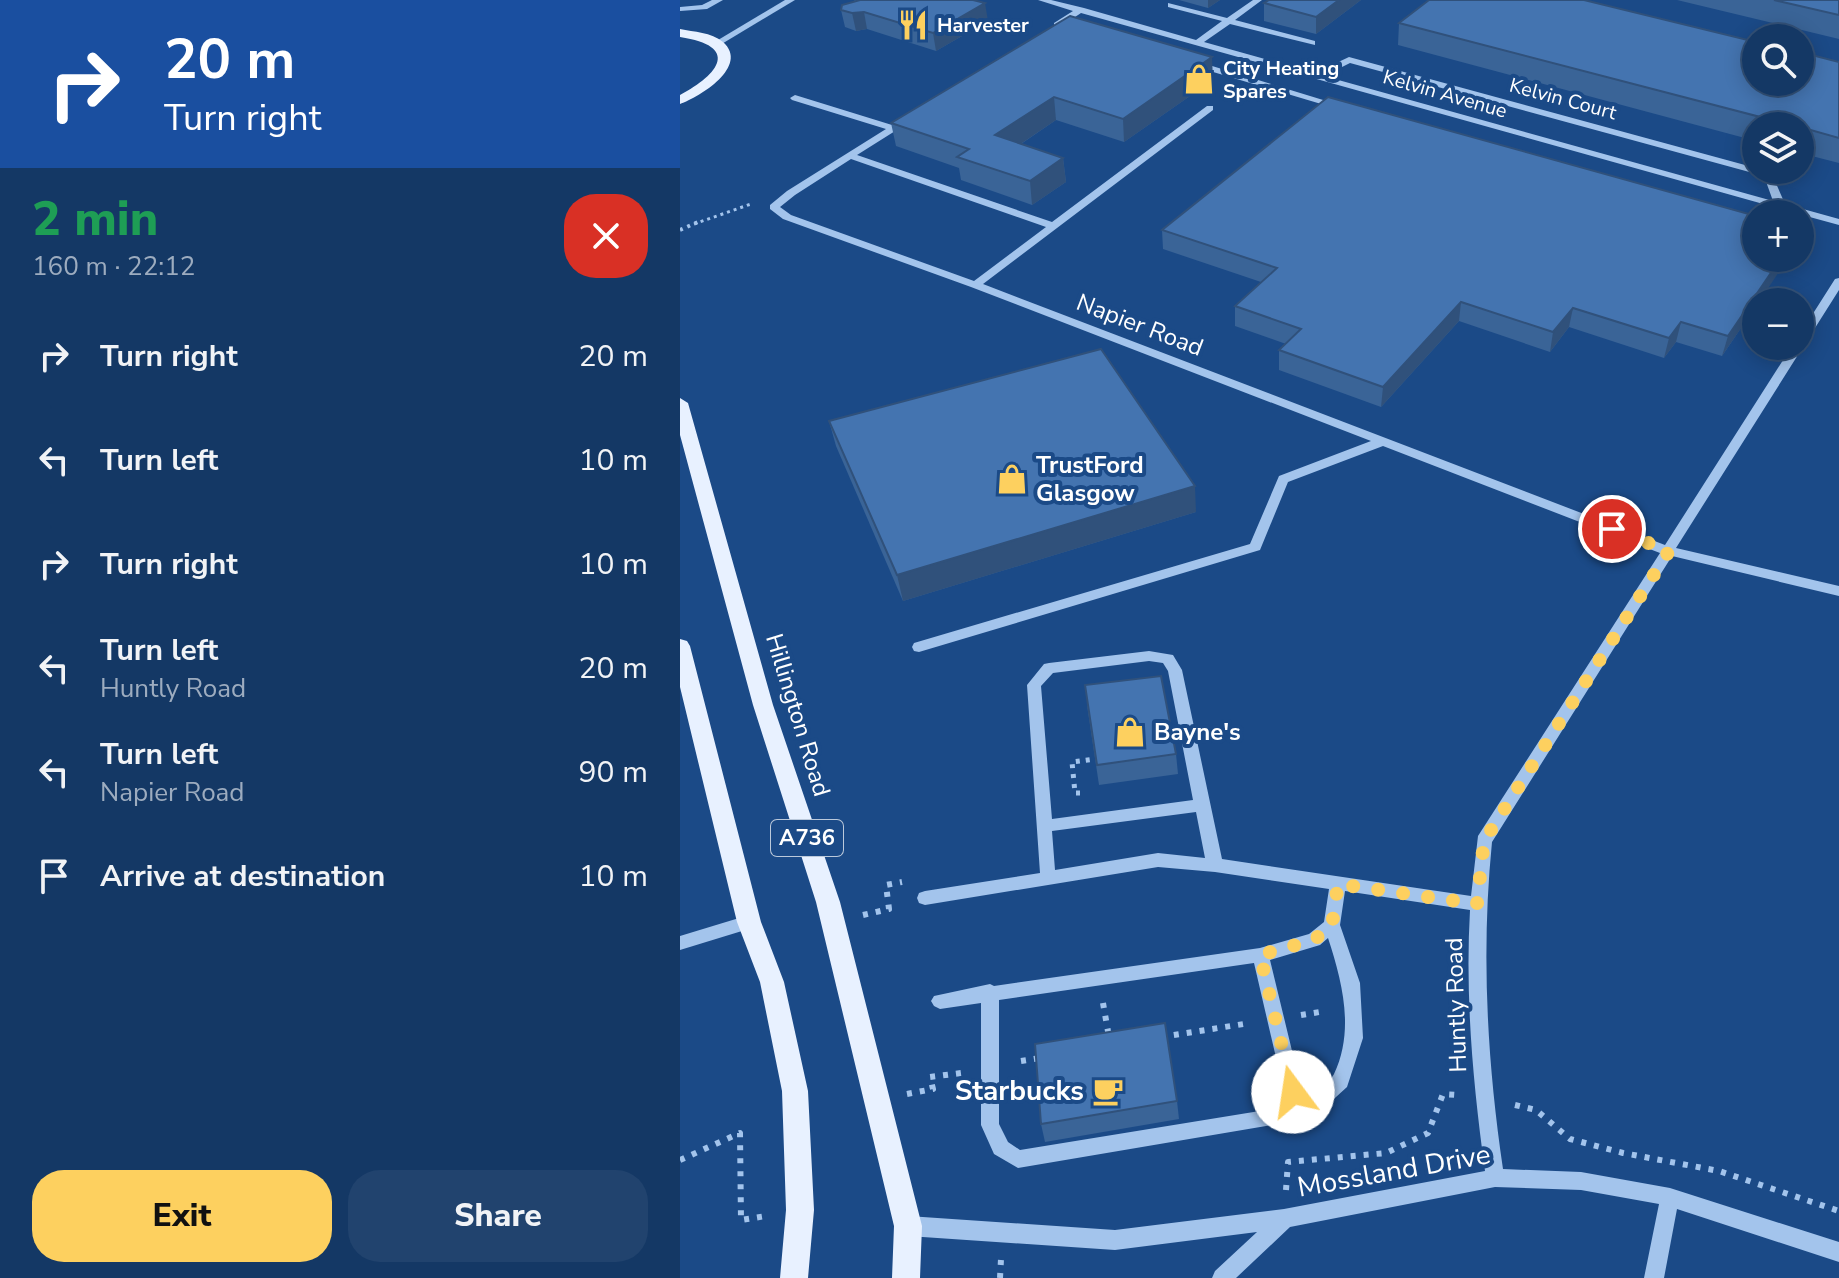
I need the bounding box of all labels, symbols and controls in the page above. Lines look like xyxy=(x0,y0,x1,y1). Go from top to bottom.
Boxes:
restaurant icon: Harvester xyxy=(896,8,930,42)
place label: Harvester xyxy=(937,12,1029,39)
text: 20 m xyxy=(164,21,295,98)
map controls xyxy=(1742,24,1814,360)
button: search xyxy=(1742,24,1814,96)
icon: right xyxy=(32,32,136,136)
place label: City Heating Spares xyxy=(1223,55,1339,105)
shop icon: City Heating Spares xyxy=(1182,62,1216,96)
street label: Kelvin Avenue xyxy=(1380,63,1510,125)
street label: Kelvin Court xyxy=(1506,72,1620,127)
text: Turn right xyxy=(164,94,321,143)
button: layers xyxy=(1742,112,1814,184)
text: 2 min xyxy=(32,186,158,252)
button: close xyxy=(564,194,648,278)
button: + xyxy=(1742,200,1814,272)
text: 160 m · 22:12 xyxy=(32,249,195,284)
street label: Napier Road xyxy=(1072,286,1208,364)
button: − xyxy=(1742,288,1814,360)
icon: right xyxy=(32,334,76,378)
text: Turn right xyxy=(100,336,238,377)
text: 20 m xyxy=(579,336,648,377)
icon: left xyxy=(32,438,76,482)
text: Turn left xyxy=(100,440,218,481)
text: 10 m xyxy=(579,440,648,481)
place label: TrustFord Glasgow xyxy=(1036,449,1144,509)
shop icon: TrustFord Glasgow xyxy=(995,462,1029,496)
pin xyxy=(1578,495,1646,563)
icon: arrive xyxy=(1590,507,1634,551)
icon: right xyxy=(32,542,76,586)
text: Turn right xyxy=(100,544,238,585)
text: 10 m xyxy=(579,544,648,585)
text: Turn left xyxy=(100,630,218,671)
street label: Hillington Road xyxy=(758,630,838,800)
icon: left xyxy=(32,646,76,690)
text: 20 m xyxy=(579,648,648,689)
text: Huntly Road xyxy=(100,671,246,706)
shop icon: Bayne's xyxy=(1113,715,1147,749)
place label: Bayne's xyxy=(1154,716,1241,748)
text: Turn left xyxy=(100,734,218,775)
icon: left xyxy=(32,750,76,794)
text: 90 m xyxy=(579,752,648,793)
text: Napier Road xyxy=(100,775,245,810)
road number: A736 xyxy=(771,820,843,856)
icon: arrive xyxy=(32,854,76,898)
text: Arrive at destination xyxy=(100,856,385,897)
text: 10 m xyxy=(579,856,648,897)
street label: Huntly Road xyxy=(1438,937,1474,1073)
position arrow xyxy=(1251,1050,1335,1134)
place label: Starbucks xyxy=(955,1072,1084,1110)
cafe icon: Starbucks xyxy=(1091,1074,1125,1108)
street label: Mossland Drive xyxy=(1294,1135,1494,1207)
button: Exit xyxy=(32,1170,332,1262)
button: Share xyxy=(348,1170,648,1262)

